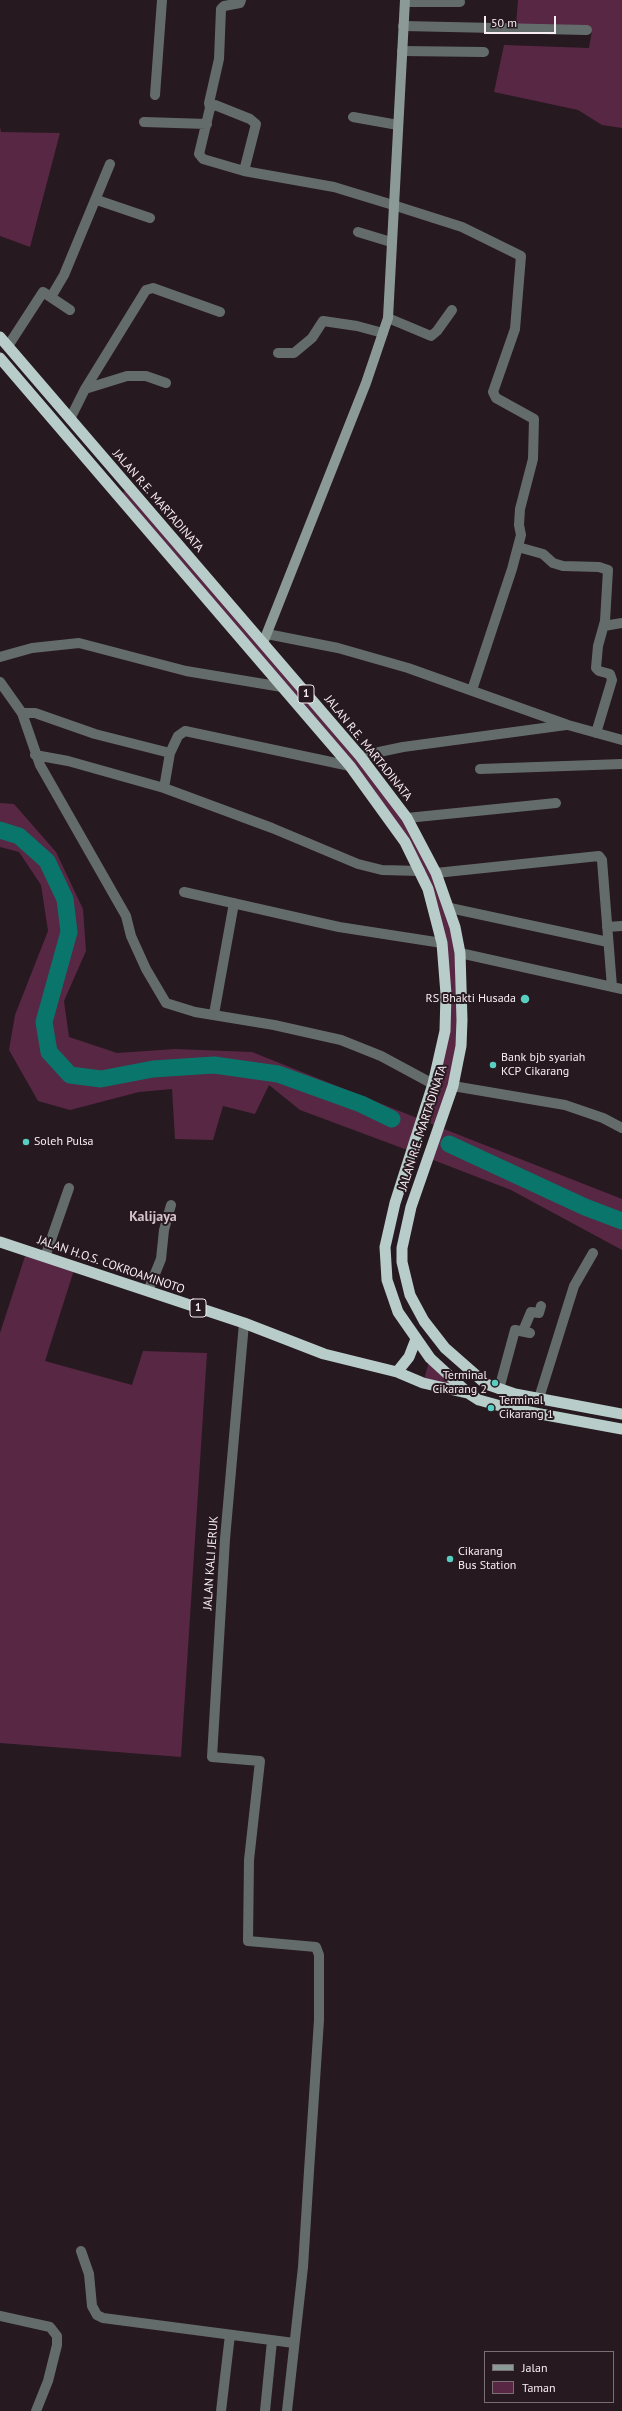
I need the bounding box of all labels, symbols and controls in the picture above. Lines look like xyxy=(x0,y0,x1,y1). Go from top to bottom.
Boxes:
scale bar xyxy=(486,8,558,34)
text: 50 m xyxy=(491,15,517,30)
street label: JALAN R.E. MARTADINATA xyxy=(109,447,207,555)
road number: 1 xyxy=(298,685,314,703)
street label: JALAN R.E. MARTADINATA xyxy=(321,692,415,804)
place label: RS Bhakti Husada xyxy=(426,992,516,1006)
marker: RS Bhakti Husada xyxy=(519,993,531,1005)
place label: Bank bjb syariah KCP Cikarang xyxy=(501,1051,585,1079)
marker: Bank bjb syariah KCP Cikarang xyxy=(488,1060,498,1070)
street label: JALAN R.E. MARTADINATA xyxy=(396,1063,450,1193)
place label: Soleh Pulsa xyxy=(34,1135,93,1149)
marker: Soleh Pulsa xyxy=(21,1137,31,1147)
district label: Kalijaya xyxy=(129,1209,177,1225)
street label: JALAN H.O.S. COKROAMINOTO xyxy=(35,1233,187,1297)
road number: 1 xyxy=(190,1299,206,1317)
place label: Terminal Cikarang 2 xyxy=(432,1369,487,1397)
marker: Terminal Cikarang 2 xyxy=(490,1378,500,1388)
place label: Terminal Cikarang 1 xyxy=(499,1394,554,1422)
marker: Terminal Cikarang 1 xyxy=(486,1403,496,1413)
street label: JALAN KALI JERUK xyxy=(201,1516,221,1610)
place label: Cikarang Bus Station xyxy=(458,1545,516,1573)
marker: Cikarang Bus Station xyxy=(445,1554,455,1564)
legend xyxy=(484,2351,614,2403)
text: Jalan xyxy=(522,2360,547,2375)
text: Taman xyxy=(522,2380,556,2395)

